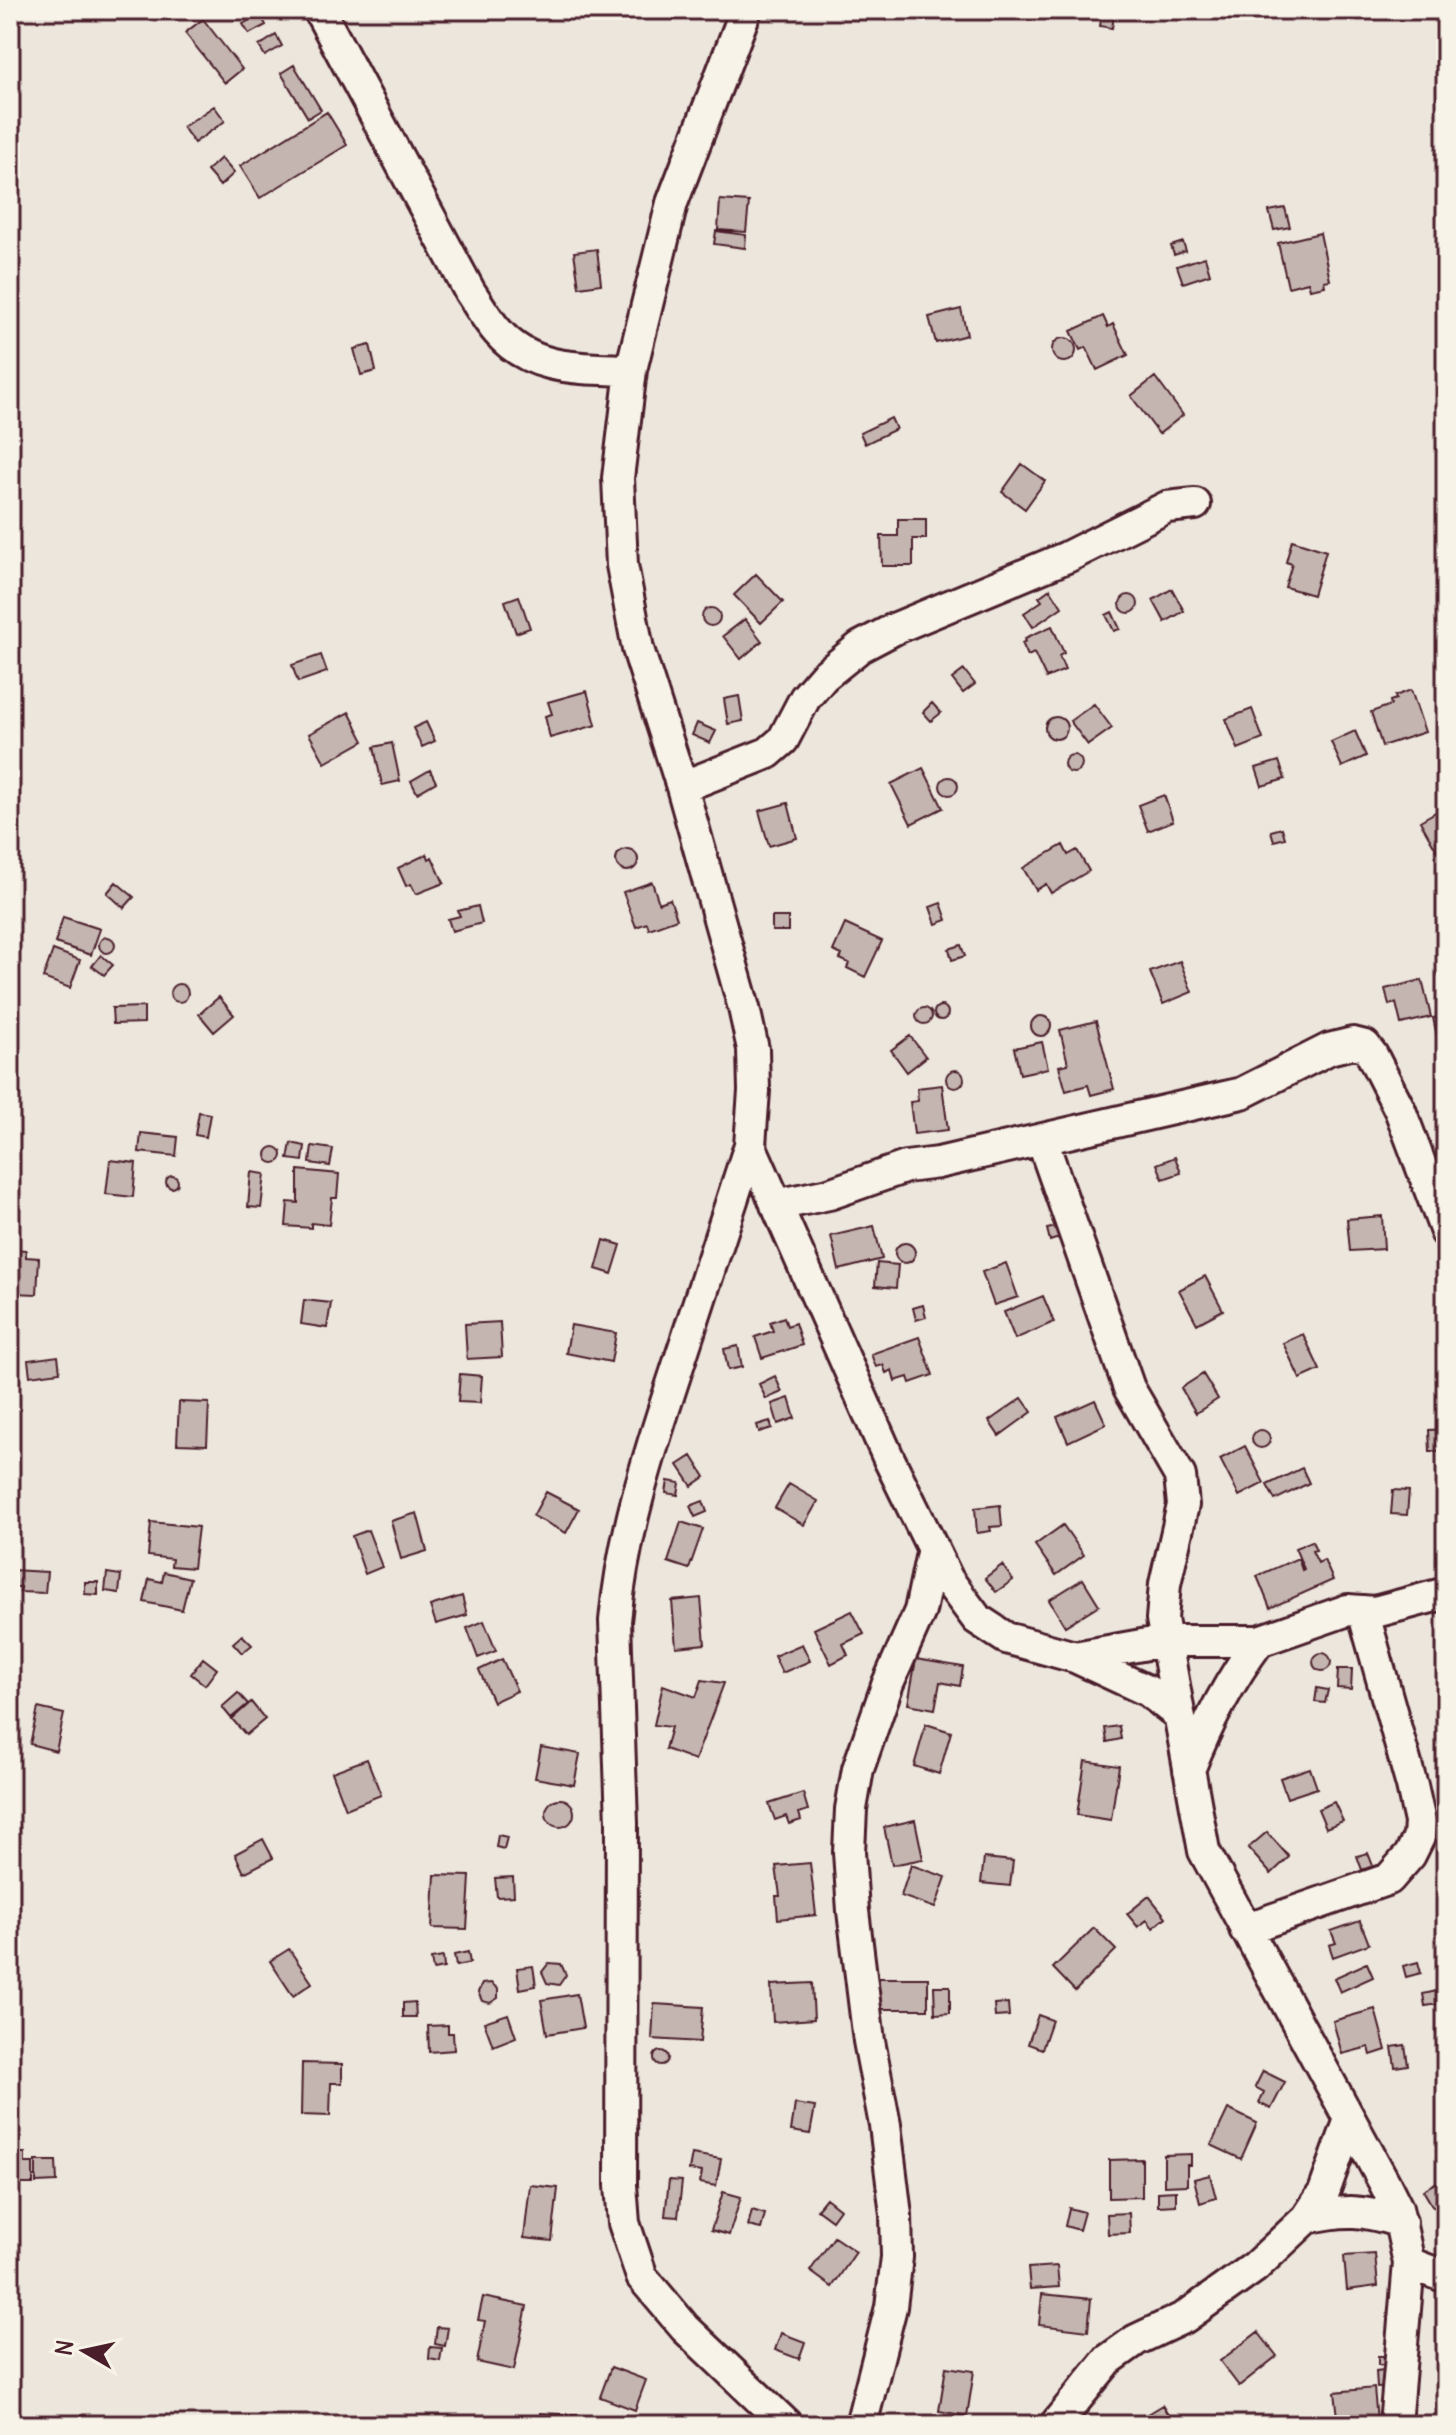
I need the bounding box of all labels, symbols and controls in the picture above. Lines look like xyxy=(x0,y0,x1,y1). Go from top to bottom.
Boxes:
north arrow xyxy=(44,2311,124,2391)
text: N xyxy=(49,2338,79,2358)

